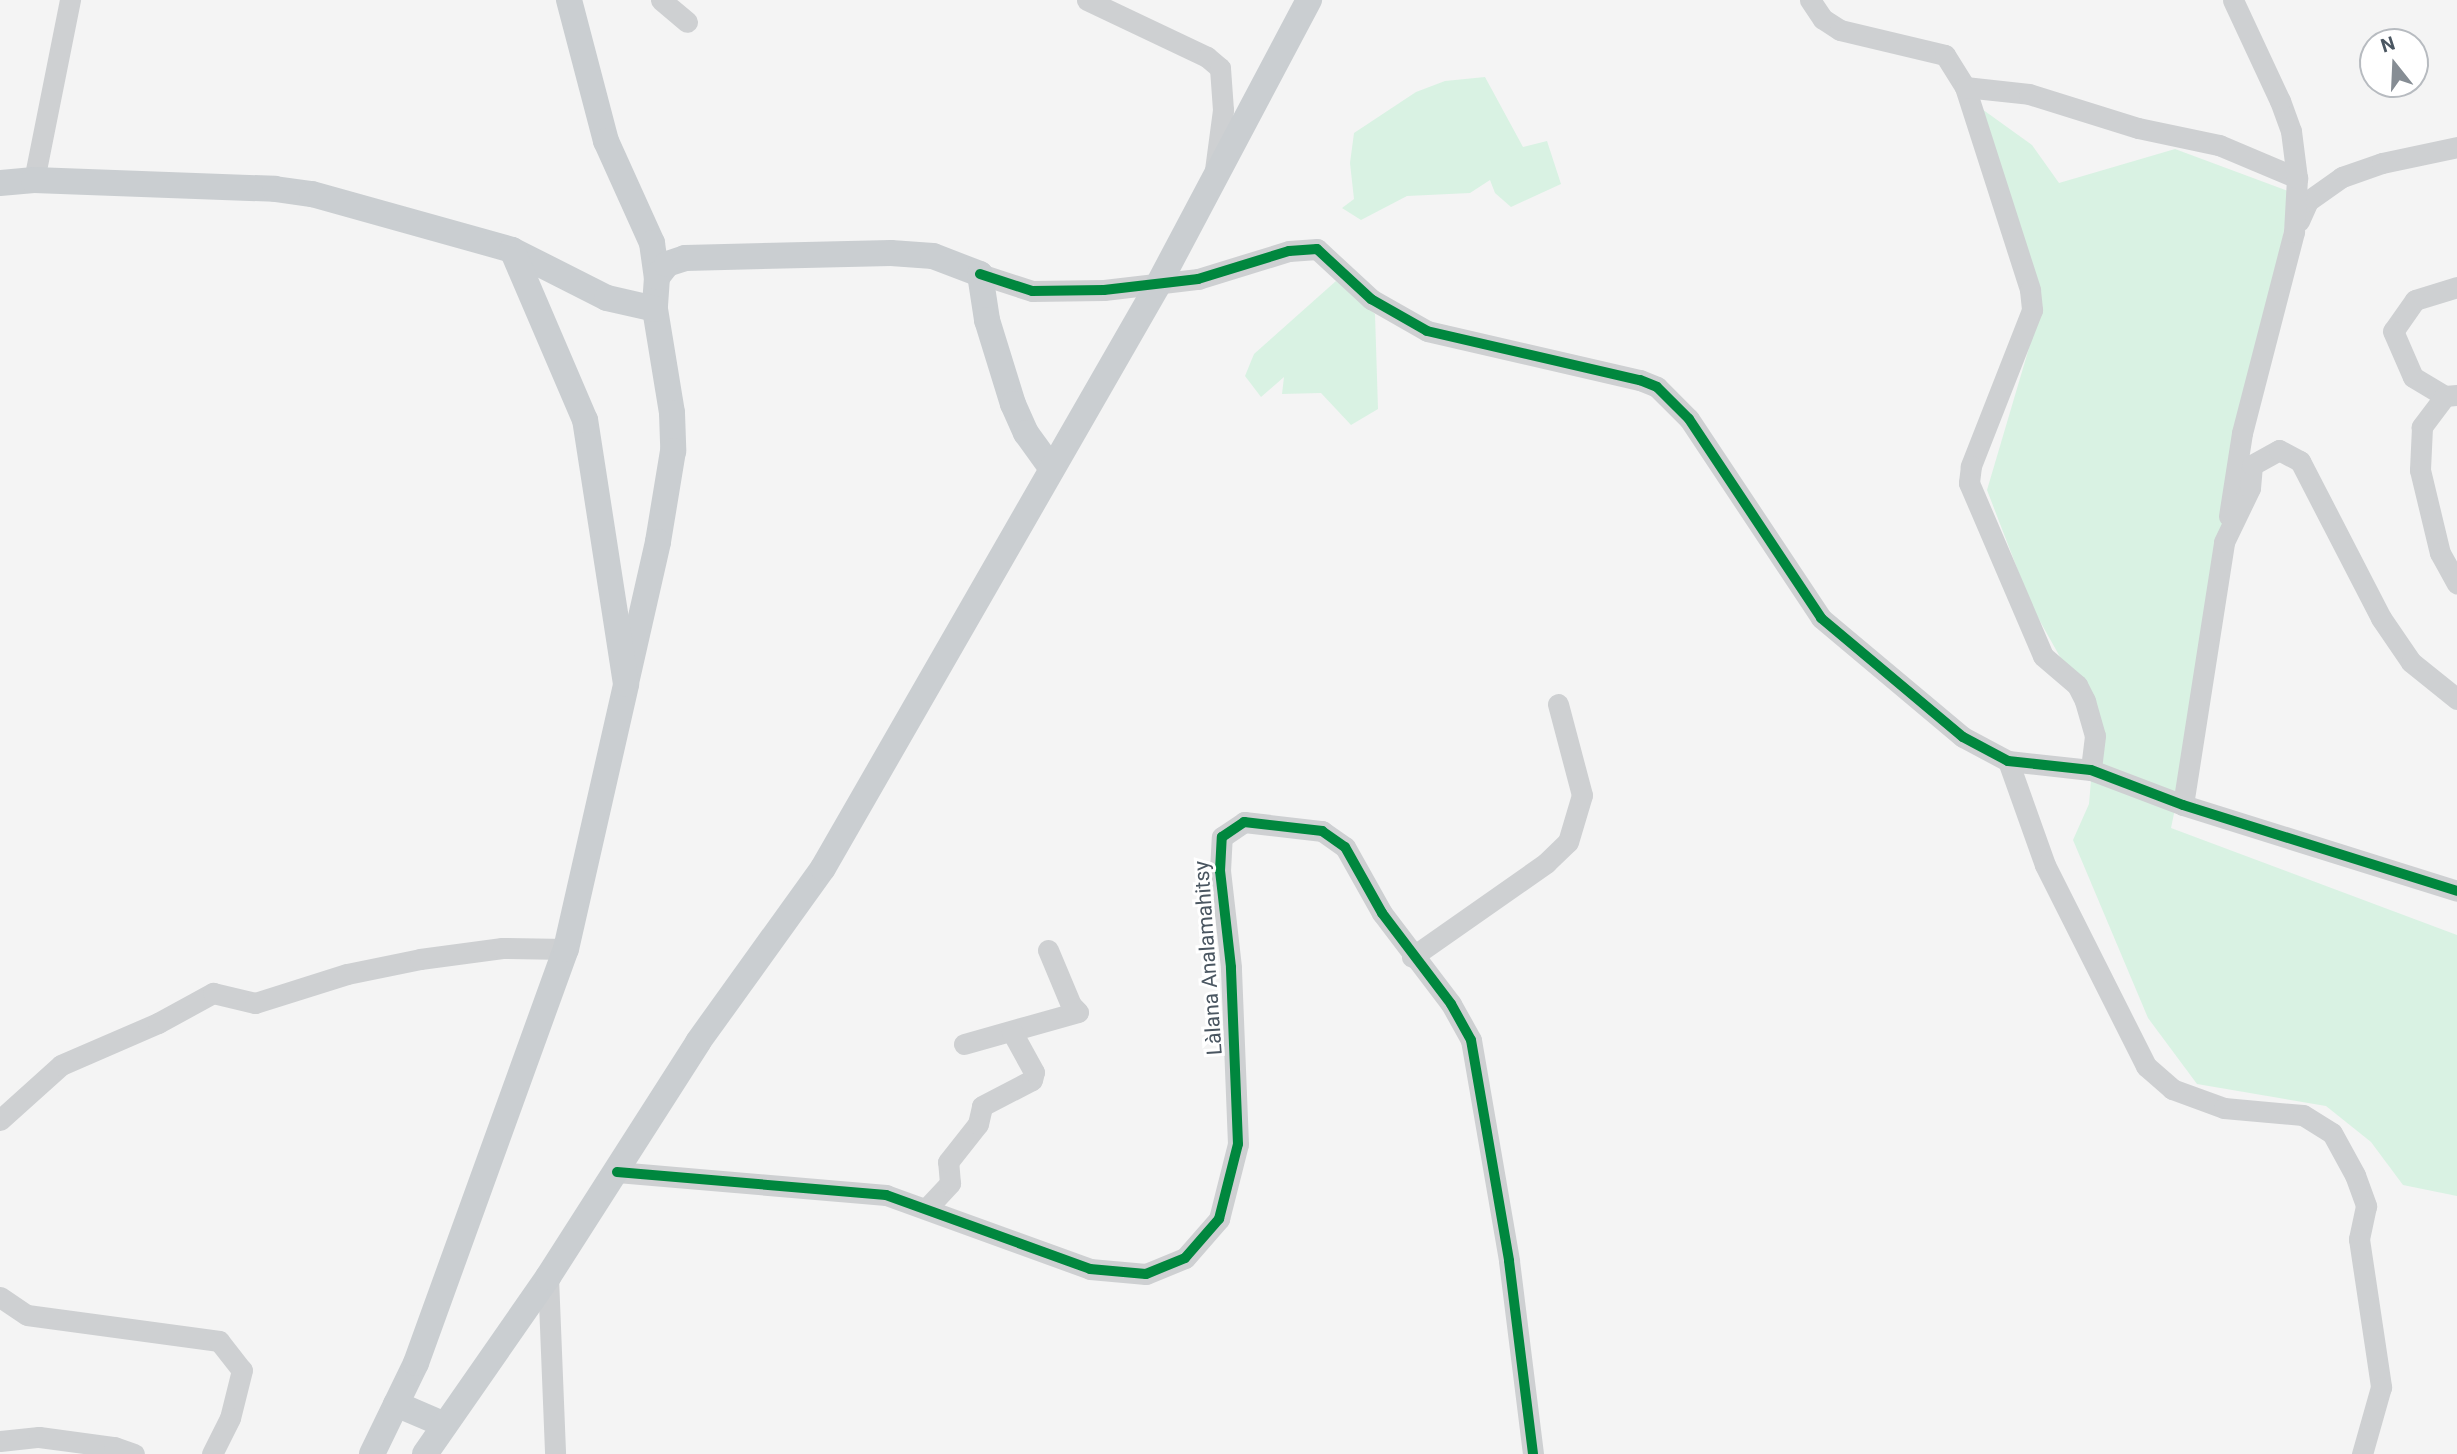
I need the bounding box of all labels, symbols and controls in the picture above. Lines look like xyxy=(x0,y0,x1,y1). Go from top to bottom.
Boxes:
north arrow xyxy=(2359,28,2429,98)
text: N xyxy=(2378,31,2398,57)
street label: Làlana Analamahitsy xyxy=(1189,860,1227,1056)

